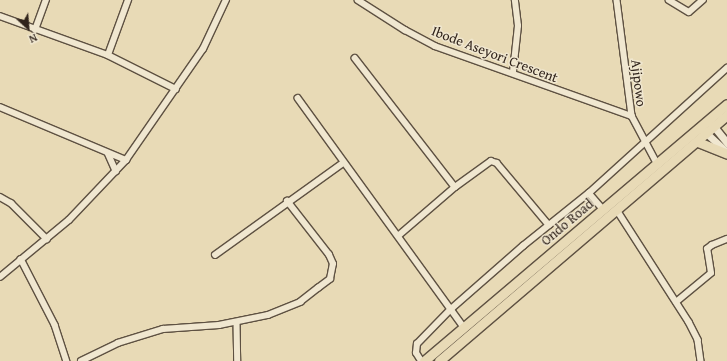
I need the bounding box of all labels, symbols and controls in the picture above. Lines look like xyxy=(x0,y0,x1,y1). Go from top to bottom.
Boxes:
north arrow xyxy=(8,8,48,48)
street label: Ibode Aseyori Crescent xyxy=(429,22,561,86)
text: N xyxy=(26,30,40,48)
street label: Ajipowo xyxy=(628,58,650,108)
street label: Ondo Road xyxy=(537,195,597,249)

